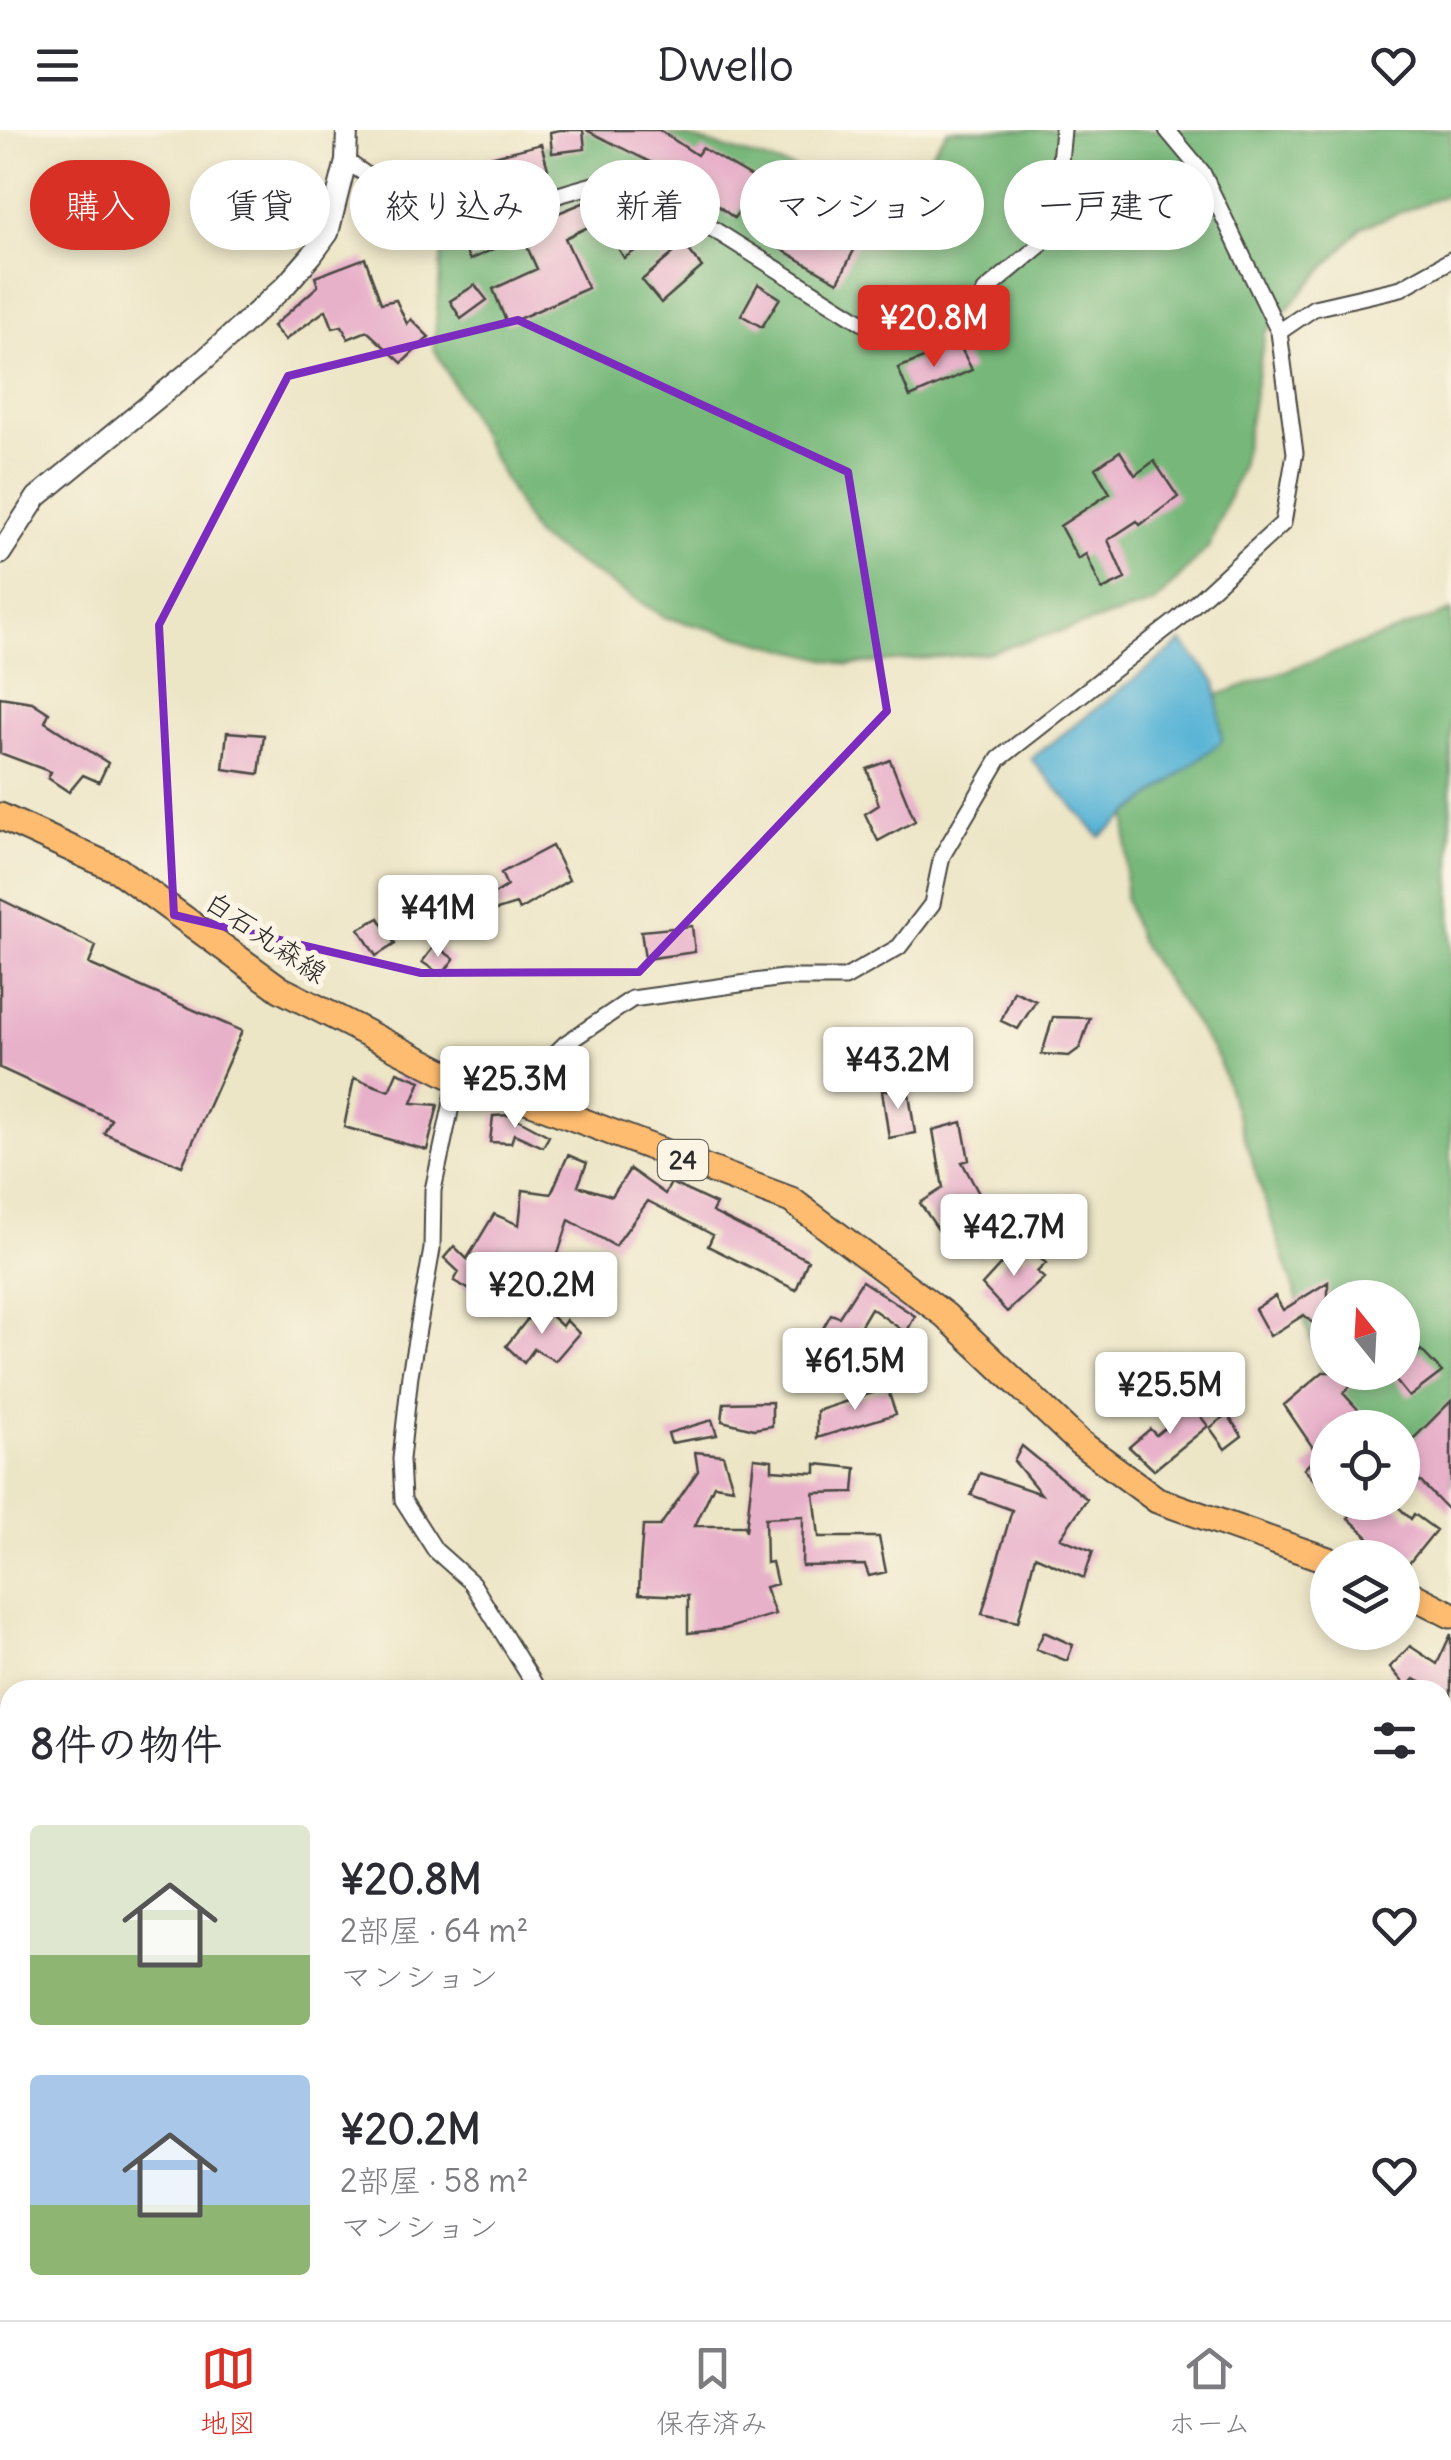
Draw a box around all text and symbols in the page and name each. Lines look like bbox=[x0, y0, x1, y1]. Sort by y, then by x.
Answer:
text: Dwello bbox=[657, 37, 794, 93]
icon: menu bbox=[30, 38, 85, 93]
icon: heart bbox=[1366, 38, 1421, 93]
chip: 購入 bbox=[30, 160, 170, 250]
chip: 賃貸 bbox=[190, 160, 330, 250]
chip: 絞り込み bbox=[350, 160, 560, 250]
chip: 新着 bbox=[580, 160, 720, 250]
chip: マンション bbox=[740, 160, 984, 250]
chip: 一戸建て bbox=[1004, 160, 1214, 250]
pin: ¥20.8M bbox=[853, 285, 1015, 370]
text: ¥20.8M bbox=[880, 297, 988, 338]
pin: ¥41M bbox=[379, 875, 497, 960]
street label: 白石丸森線 bbox=[198, 883, 334, 991]
text: ¥41M bbox=[400, 887, 476, 928]
pin: ¥43.2M bbox=[817, 1027, 979, 1112]
text: ¥43.2M bbox=[845, 1039, 951, 1080]
pin: ¥25.3M bbox=[434, 1046, 596, 1131]
text: ¥25.3M bbox=[462, 1058, 568, 1099]
road number: 24 bbox=[658, 1140, 708, 1180]
pin: ¥42.7M bbox=[933, 1194, 1095, 1279]
text: ¥42.7M bbox=[962, 1206, 1066, 1247]
pin: ¥20.2M bbox=[461, 1252, 623, 1337]
text: ¥20.2M bbox=[488, 1264, 596, 1305]
north arrow bbox=[1310, 1280, 1420, 1390]
map controls bbox=[1310, 1280, 1420, 1650]
pin: ¥61.5M bbox=[774, 1328, 936, 1413]
text: ¥61.5M bbox=[805, 1340, 905, 1381]
pin: ¥25.5M bbox=[1089, 1352, 1251, 1437]
text: ¥25.5M bbox=[1117, 1364, 1223, 1405]
button: locate bbox=[1310, 1410, 1420, 1520]
button: layers bbox=[1310, 1540, 1420, 1650]
icon: filters bbox=[1367, 1713, 1422, 1768]
text: 8件の物件 bbox=[30, 1718, 222, 1770]
text: ¥20.8M bbox=[340, 1853, 482, 1905]
icon: home bbox=[110, 1865, 230, 1985]
icon: heart bbox=[1367, 1898, 1422, 1953]
text: 2部屋 · 64 m² bbox=[340, 1910, 528, 1951]
text: マンション bbox=[340, 1956, 499, 1997]
text: ¥20.2M bbox=[340, 2103, 481, 2155]
icon: home bbox=[110, 2115, 230, 2235]
icon: heart bbox=[1367, 2148, 1422, 2203]
text: 2部屋 · 58 m² bbox=[340, 2160, 528, 2201]
text: マンション bbox=[340, 2206, 499, 2247]
tab: 地図 bbox=[200, 2341, 256, 2441]
tab: 保存済み bbox=[656, 2341, 768, 2441]
tab: ホーム bbox=[1168, 2341, 1251, 2441]

